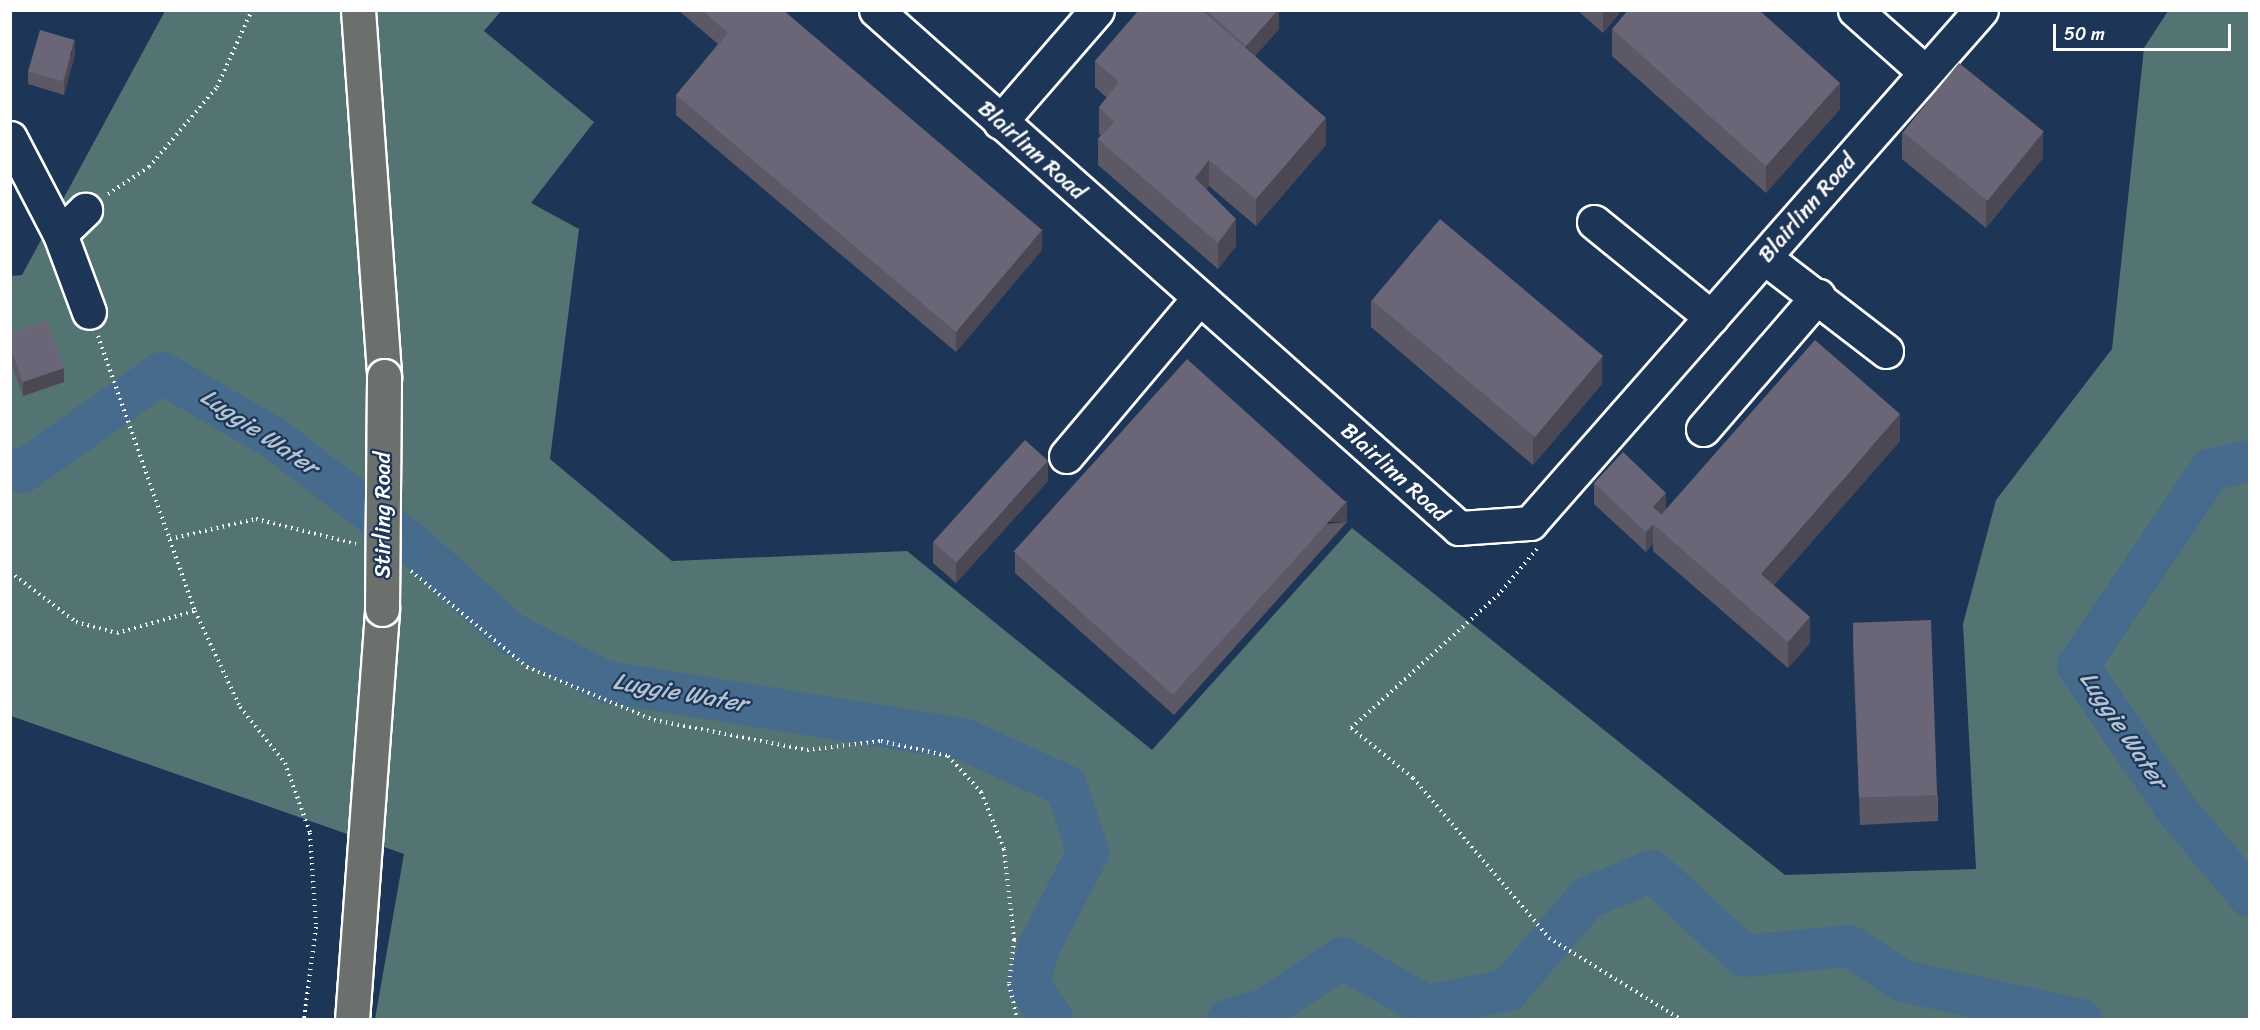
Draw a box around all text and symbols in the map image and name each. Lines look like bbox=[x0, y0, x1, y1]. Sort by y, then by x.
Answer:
scale bar bbox=[2056, 12, 2234, 50]
text: 50 m bbox=[2064, 18, 2105, 50]
street label: Blairlinn Road bbox=[973, 95, 1091, 205]
street label: Blairlinn Road bbox=[1753, 148, 1861, 268]
water label: Luggie Water bbox=[195, 382, 323, 482]
street label: Blairlinn Road bbox=[1336, 417, 1454, 527]
street label: Stirling Road bbox=[370, 452, 396, 578]
water label: Luggie Water bbox=[2073, 666, 2173, 794]
water label: Luggie Water bbox=[611, 667, 749, 719]

